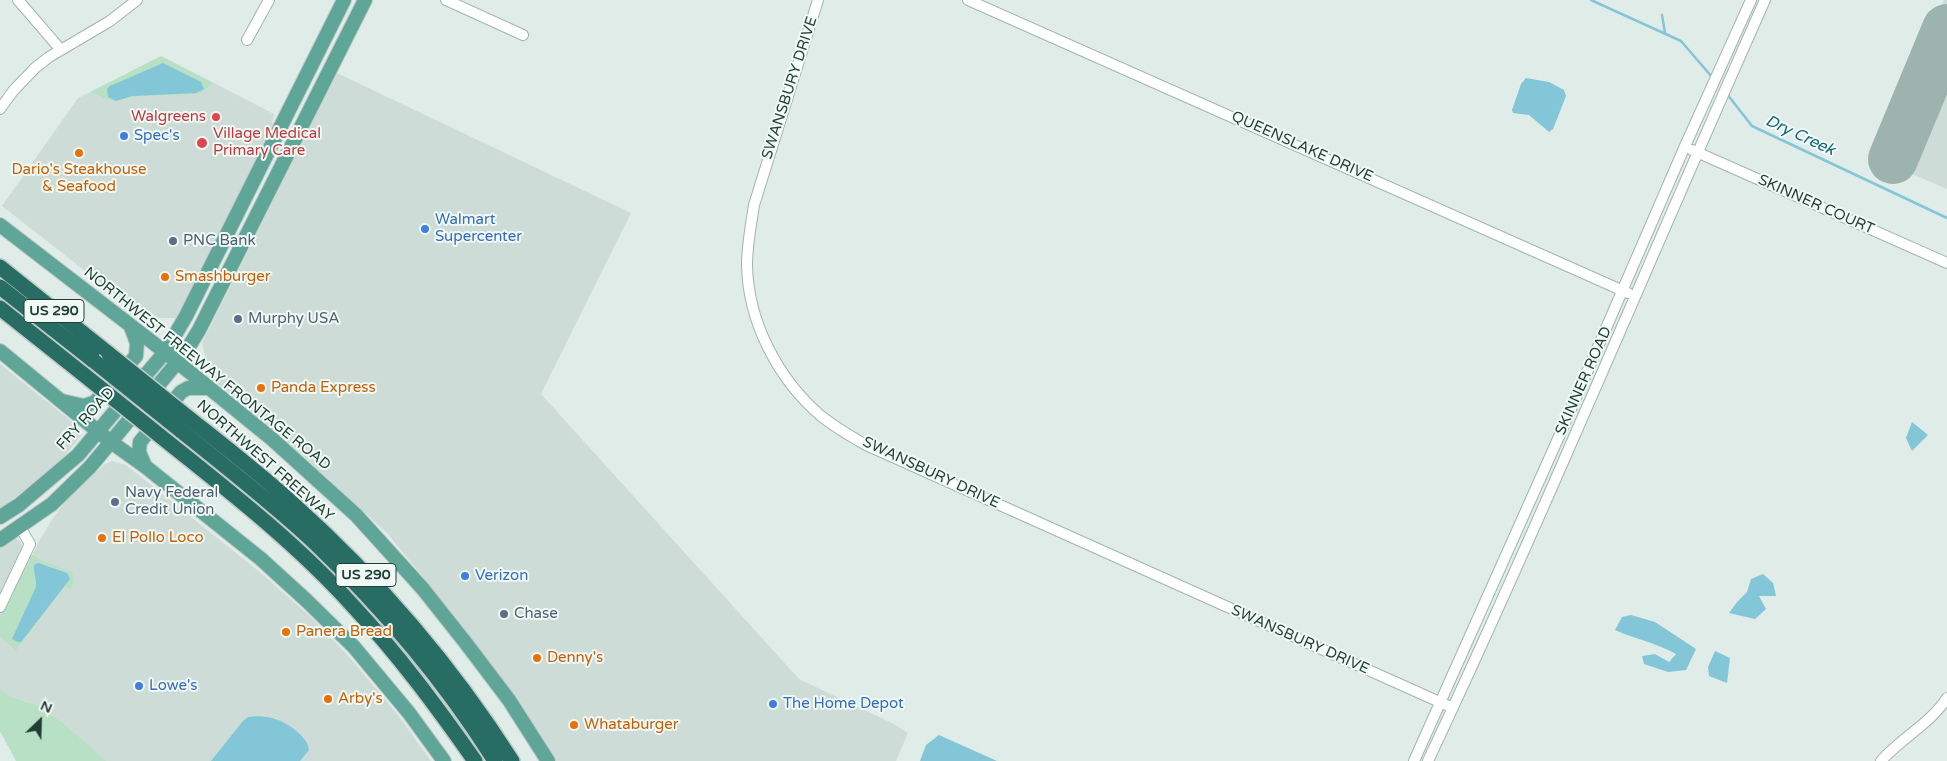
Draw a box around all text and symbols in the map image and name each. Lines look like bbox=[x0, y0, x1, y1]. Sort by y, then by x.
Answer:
street label: SWANSBURY DRIVE bbox=[758, 14, 822, 162]
place label: Walgreens bbox=[131, 108, 206, 126]
street label: QUEENSLAKE DRIVE bbox=[1228, 108, 1376, 186]
marker: Walgreens bbox=[210, 111, 222, 123]
water label: Dry Creek bbox=[1762, 112, 1838, 160]
place label: Village Medical Primary Care bbox=[213, 125, 321, 160]
place label: Spec's bbox=[134, 127, 180, 145]
marker: Spec's bbox=[118, 130, 130, 142]
marker: Village Medical Primary Care bbox=[195, 136, 209, 150]
marker: Dario's Steakhouse & Seafood bbox=[73, 147, 85, 159]
place label: Dario's Steakhouse & Seafood bbox=[11, 161, 147, 196]
street label: SKINNER COURT bbox=[1755, 171, 1877, 239]
place label: Walmart Supercenter bbox=[435, 211, 522, 246]
marker: Walmart Supercenter bbox=[419, 223, 431, 235]
place label: PNC Bank bbox=[183, 232, 256, 250]
marker: PNC Bank bbox=[167, 235, 179, 247]
street label: NORTHWEST FREEWAY FRONTAGE ROAD bbox=[80, 264, 334, 474]
place label: Smashburger bbox=[175, 268, 270, 286]
marker: Smashburger bbox=[159, 271, 171, 283]
road number: US 290 bbox=[24, 300, 84, 322]
place label: Murphy USA bbox=[248, 310, 339, 328]
marker: Murphy USA bbox=[232, 313, 244, 325]
street label: SKINNER ROAD bbox=[1552, 324, 1616, 438]
place label: Panda Express bbox=[271, 379, 376, 397]
marker: Panda Express bbox=[255, 382, 267, 394]
street label: FRY ROAD bbox=[53, 384, 119, 454]
street label: NORTHWEST FREEWAY bbox=[193, 397, 337, 525]
street label: SWANSBURY DRIVE bbox=[860, 433, 1002, 513]
place label: Navy Federal Credit Union bbox=[125, 484, 218, 519]
marker: Navy Federal Credit Union bbox=[109, 496, 121, 508]
place label: El Pollo Loco bbox=[112, 529, 203, 547]
marker: El Pollo Loco bbox=[96, 532, 108, 544]
road number: US 290 bbox=[336, 564, 396, 586]
place label: Verizon bbox=[475, 567, 528, 585]
marker: Verizon bbox=[459, 570, 471, 582]
street label: SWANSBURY DRIVE bbox=[1228, 601, 1372, 679]
place label: Chase bbox=[514, 605, 558, 623]
marker: Chase bbox=[498, 608, 510, 620]
place label: Panera Bread bbox=[296, 623, 392, 641]
marker: Panera Bread bbox=[280, 626, 292, 638]
place label: Denny's bbox=[547, 649, 603, 667]
marker: Denny's bbox=[531, 652, 543, 664]
place label: Lowe's bbox=[149, 677, 197, 695]
marker: Lowe's bbox=[133, 680, 145, 692]
place label: Arby's bbox=[338, 690, 383, 708]
marker: Arby's bbox=[322, 693, 334, 705]
place label: The Home Depot bbox=[783, 695, 904, 713]
north arrow bbox=[15, 696, 65, 746]
text: N bbox=[38, 697, 55, 717]
marker: The Home Depot bbox=[767, 698, 779, 710]
place label: Whataburger bbox=[584, 716, 679, 734]
marker: Whataburger bbox=[568, 719, 580, 731]

